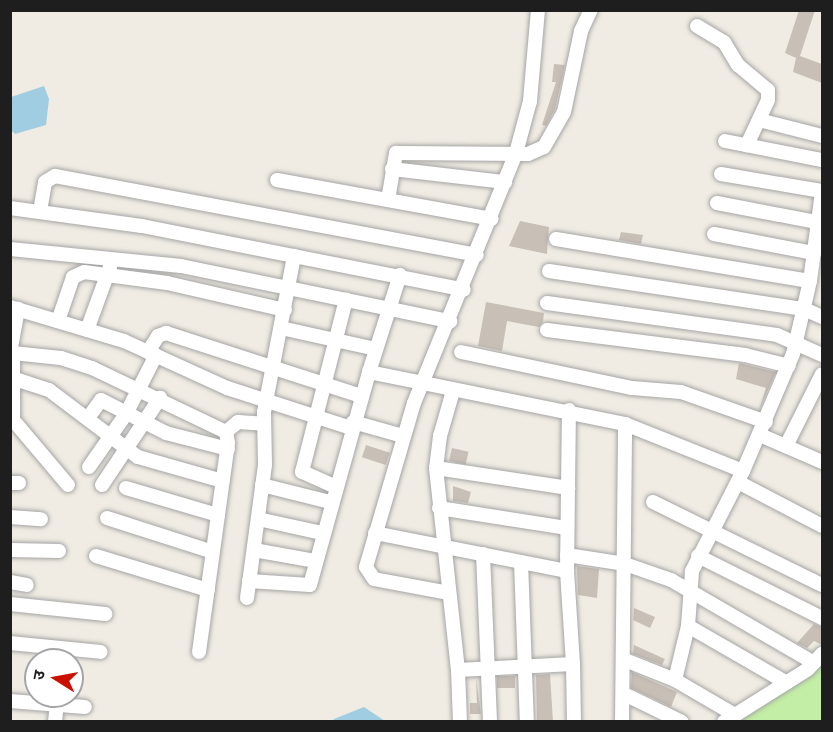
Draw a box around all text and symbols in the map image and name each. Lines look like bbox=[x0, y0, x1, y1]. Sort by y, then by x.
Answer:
north arrow bbox=[24, 648, 84, 708]
text: उ bbox=[28, 668, 48, 681]

